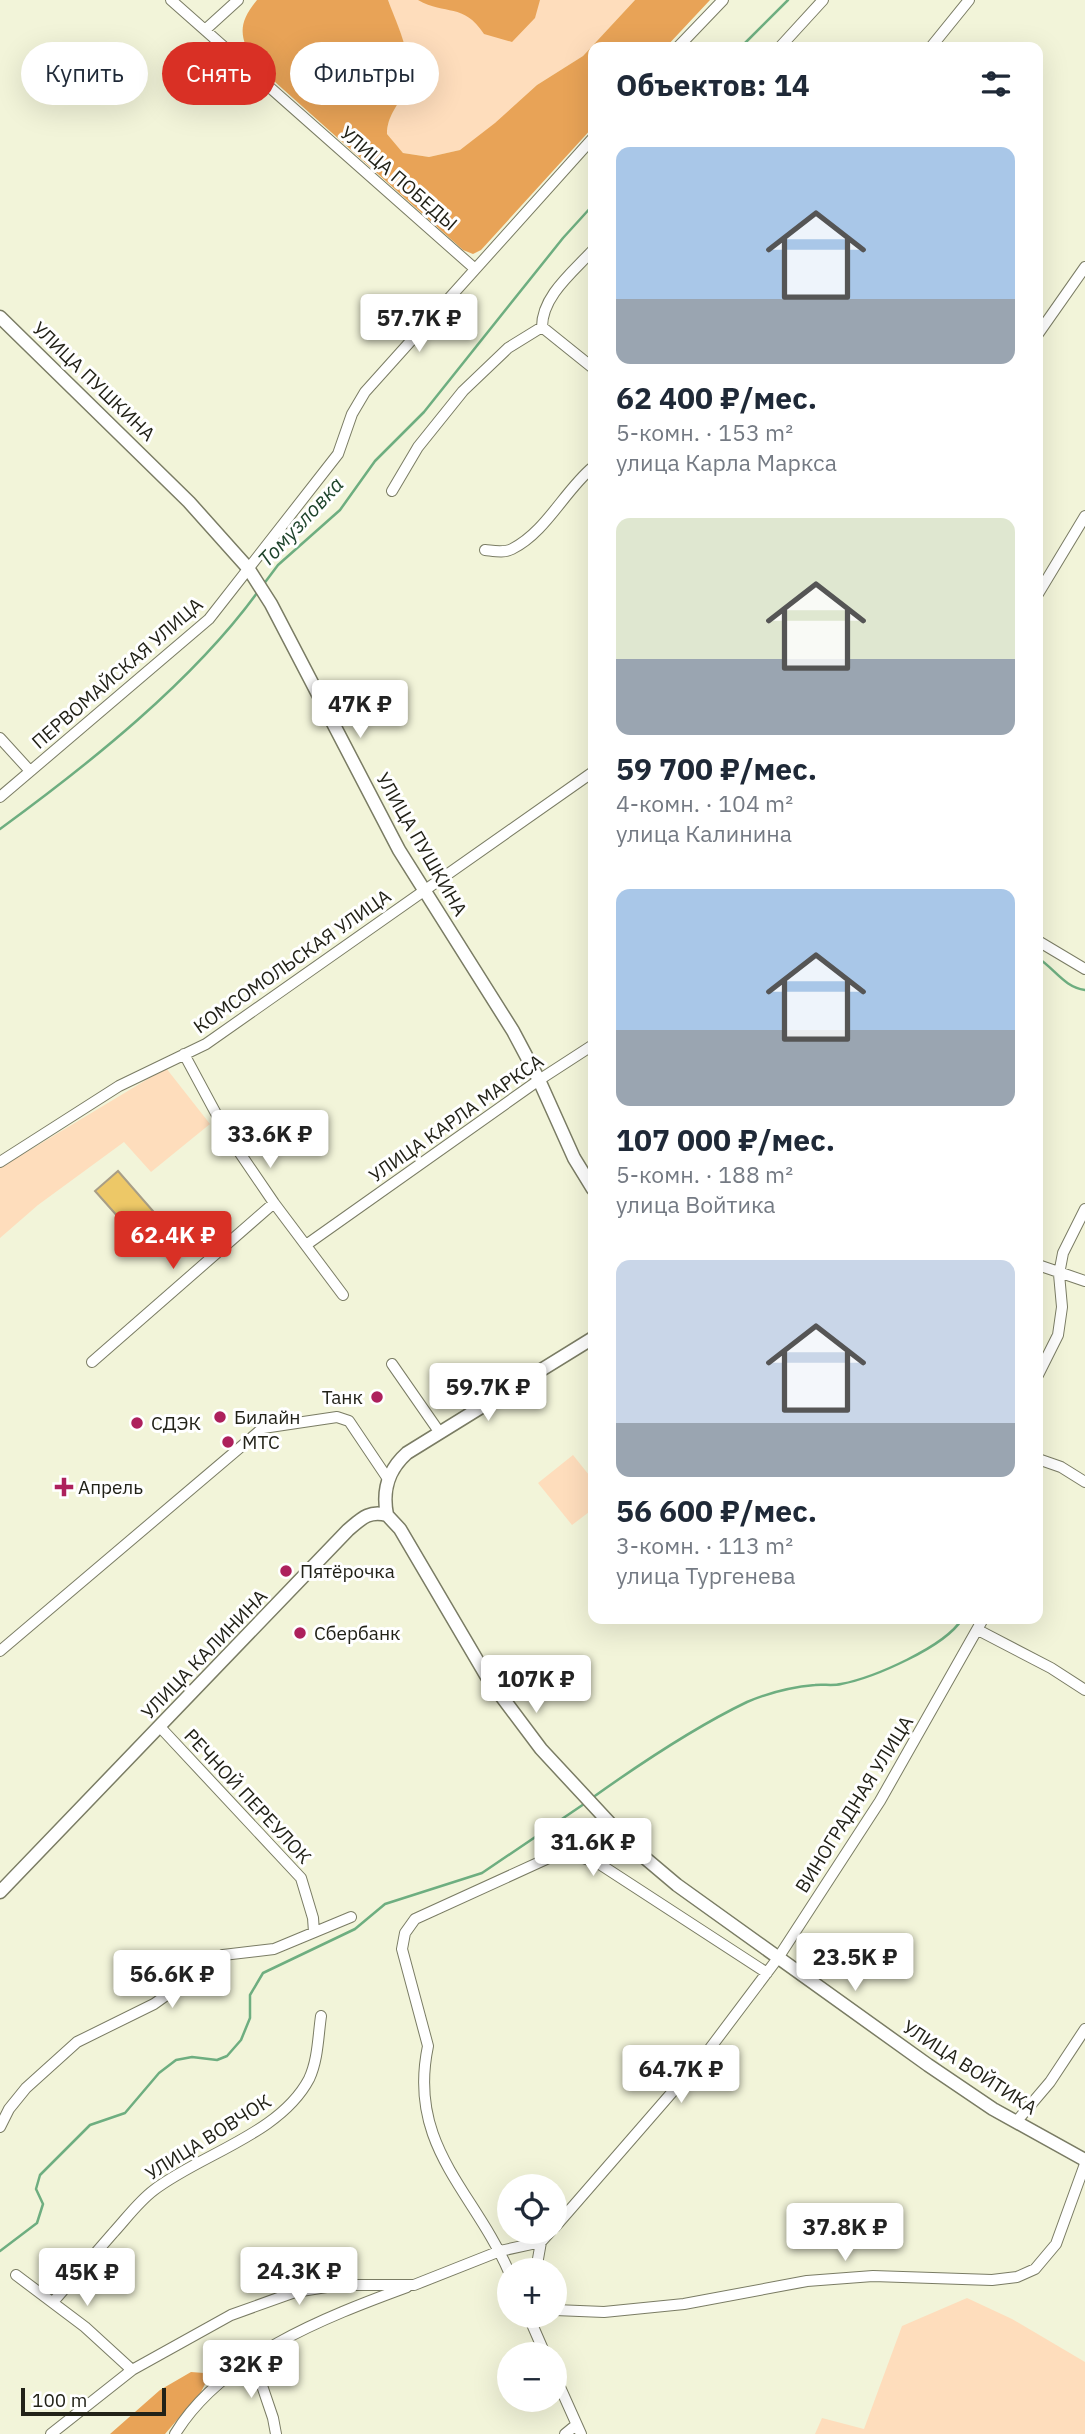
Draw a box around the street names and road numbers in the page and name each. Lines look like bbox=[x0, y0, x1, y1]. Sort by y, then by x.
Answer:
street label: УЛИЦА ПОБЕДЫ bbox=[335, 121, 463, 235]
street label: УЛИЦА ПУШКИНА bbox=[28, 316, 160, 446]
street label: ПЕРВОМАЙСКАЯ УЛИЦА bbox=[27, 592, 207, 754]
street label: УЛИЦА ПУШКИНА bbox=[371, 768, 473, 920]
street label: КОМСОМОЛЬСКАЯ УЛИЦА bbox=[189, 884, 395, 1038]
street label: УЛИЦА КАРЛА МАРКСА bbox=[364, 1049, 548, 1187]
street label: УЛИЦА КАЛИНИНА bbox=[136, 1584, 272, 1724]
street label: ВИНОГРАДНАЯ УЛИЦА bbox=[790, 1711, 918, 1897]
street label: РЕЧНОЙ ПЕРЕУЛОК bbox=[179, 1724, 317, 1868]
street label: УЛИЦА ВОЙТИКА bbox=[898, 2015, 1042, 2119]
street label: УЛИЦА ВОВЧОК bbox=[141, 2089, 275, 2185]

